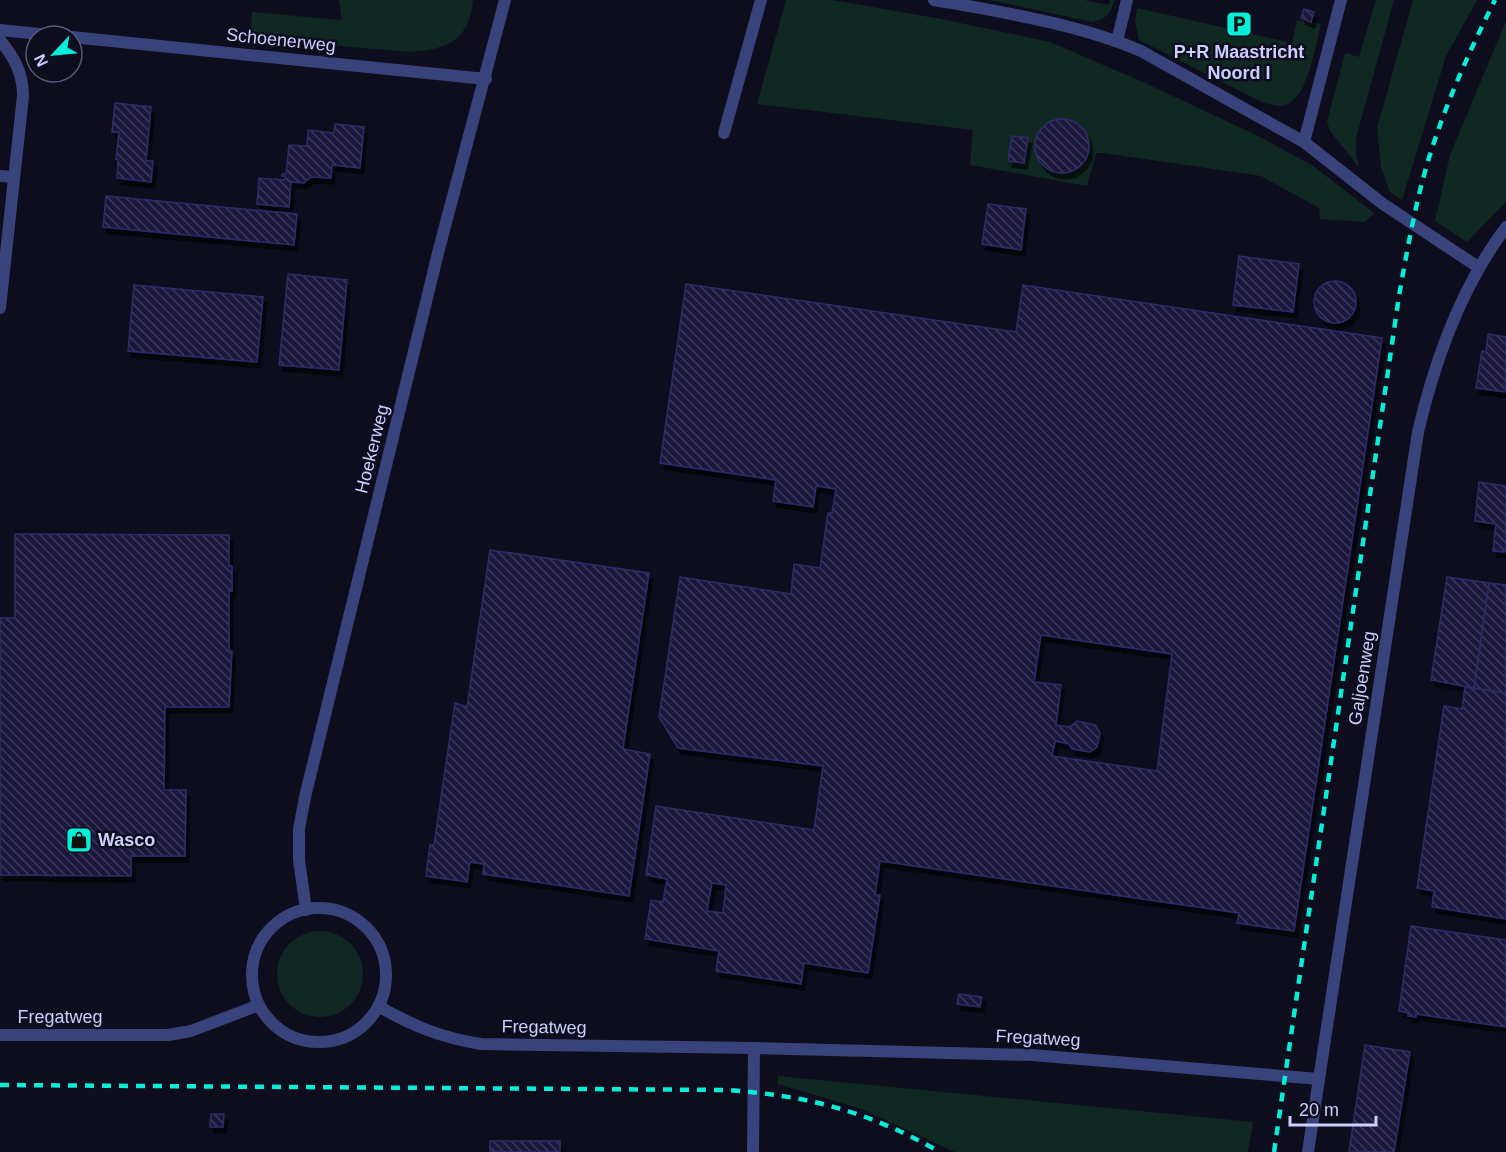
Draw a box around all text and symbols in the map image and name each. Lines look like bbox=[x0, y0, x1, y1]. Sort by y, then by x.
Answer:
parking icon: P+R Maastricht Noord I bbox=[1224, 9, 1254, 39]
north arrow bbox=[24, 24, 84, 84]
street label: Schoenerweg bbox=[225, 24, 337, 56]
place label: P+R Maastricht Noord I bbox=[1174, 42, 1304, 83]
text: N bbox=[31, 51, 51, 69]
street label: Hoekerweg bbox=[351, 402, 393, 496]
street label: Galjoenweg bbox=[1345, 629, 1379, 727]
shop icon: Wasco bbox=[64, 825, 94, 855]
place label: Wasco bbox=[98, 830, 155, 850]
street label: Fregatweg bbox=[17, 1007, 103, 1027]
street label: Fregatweg bbox=[501, 1016, 587, 1038]
street label: Fregatweg bbox=[995, 1026, 1081, 1050]
scale bar bbox=[1290, 1089, 1376, 1127]
text: 20 m bbox=[1299, 1100, 1339, 1120]

